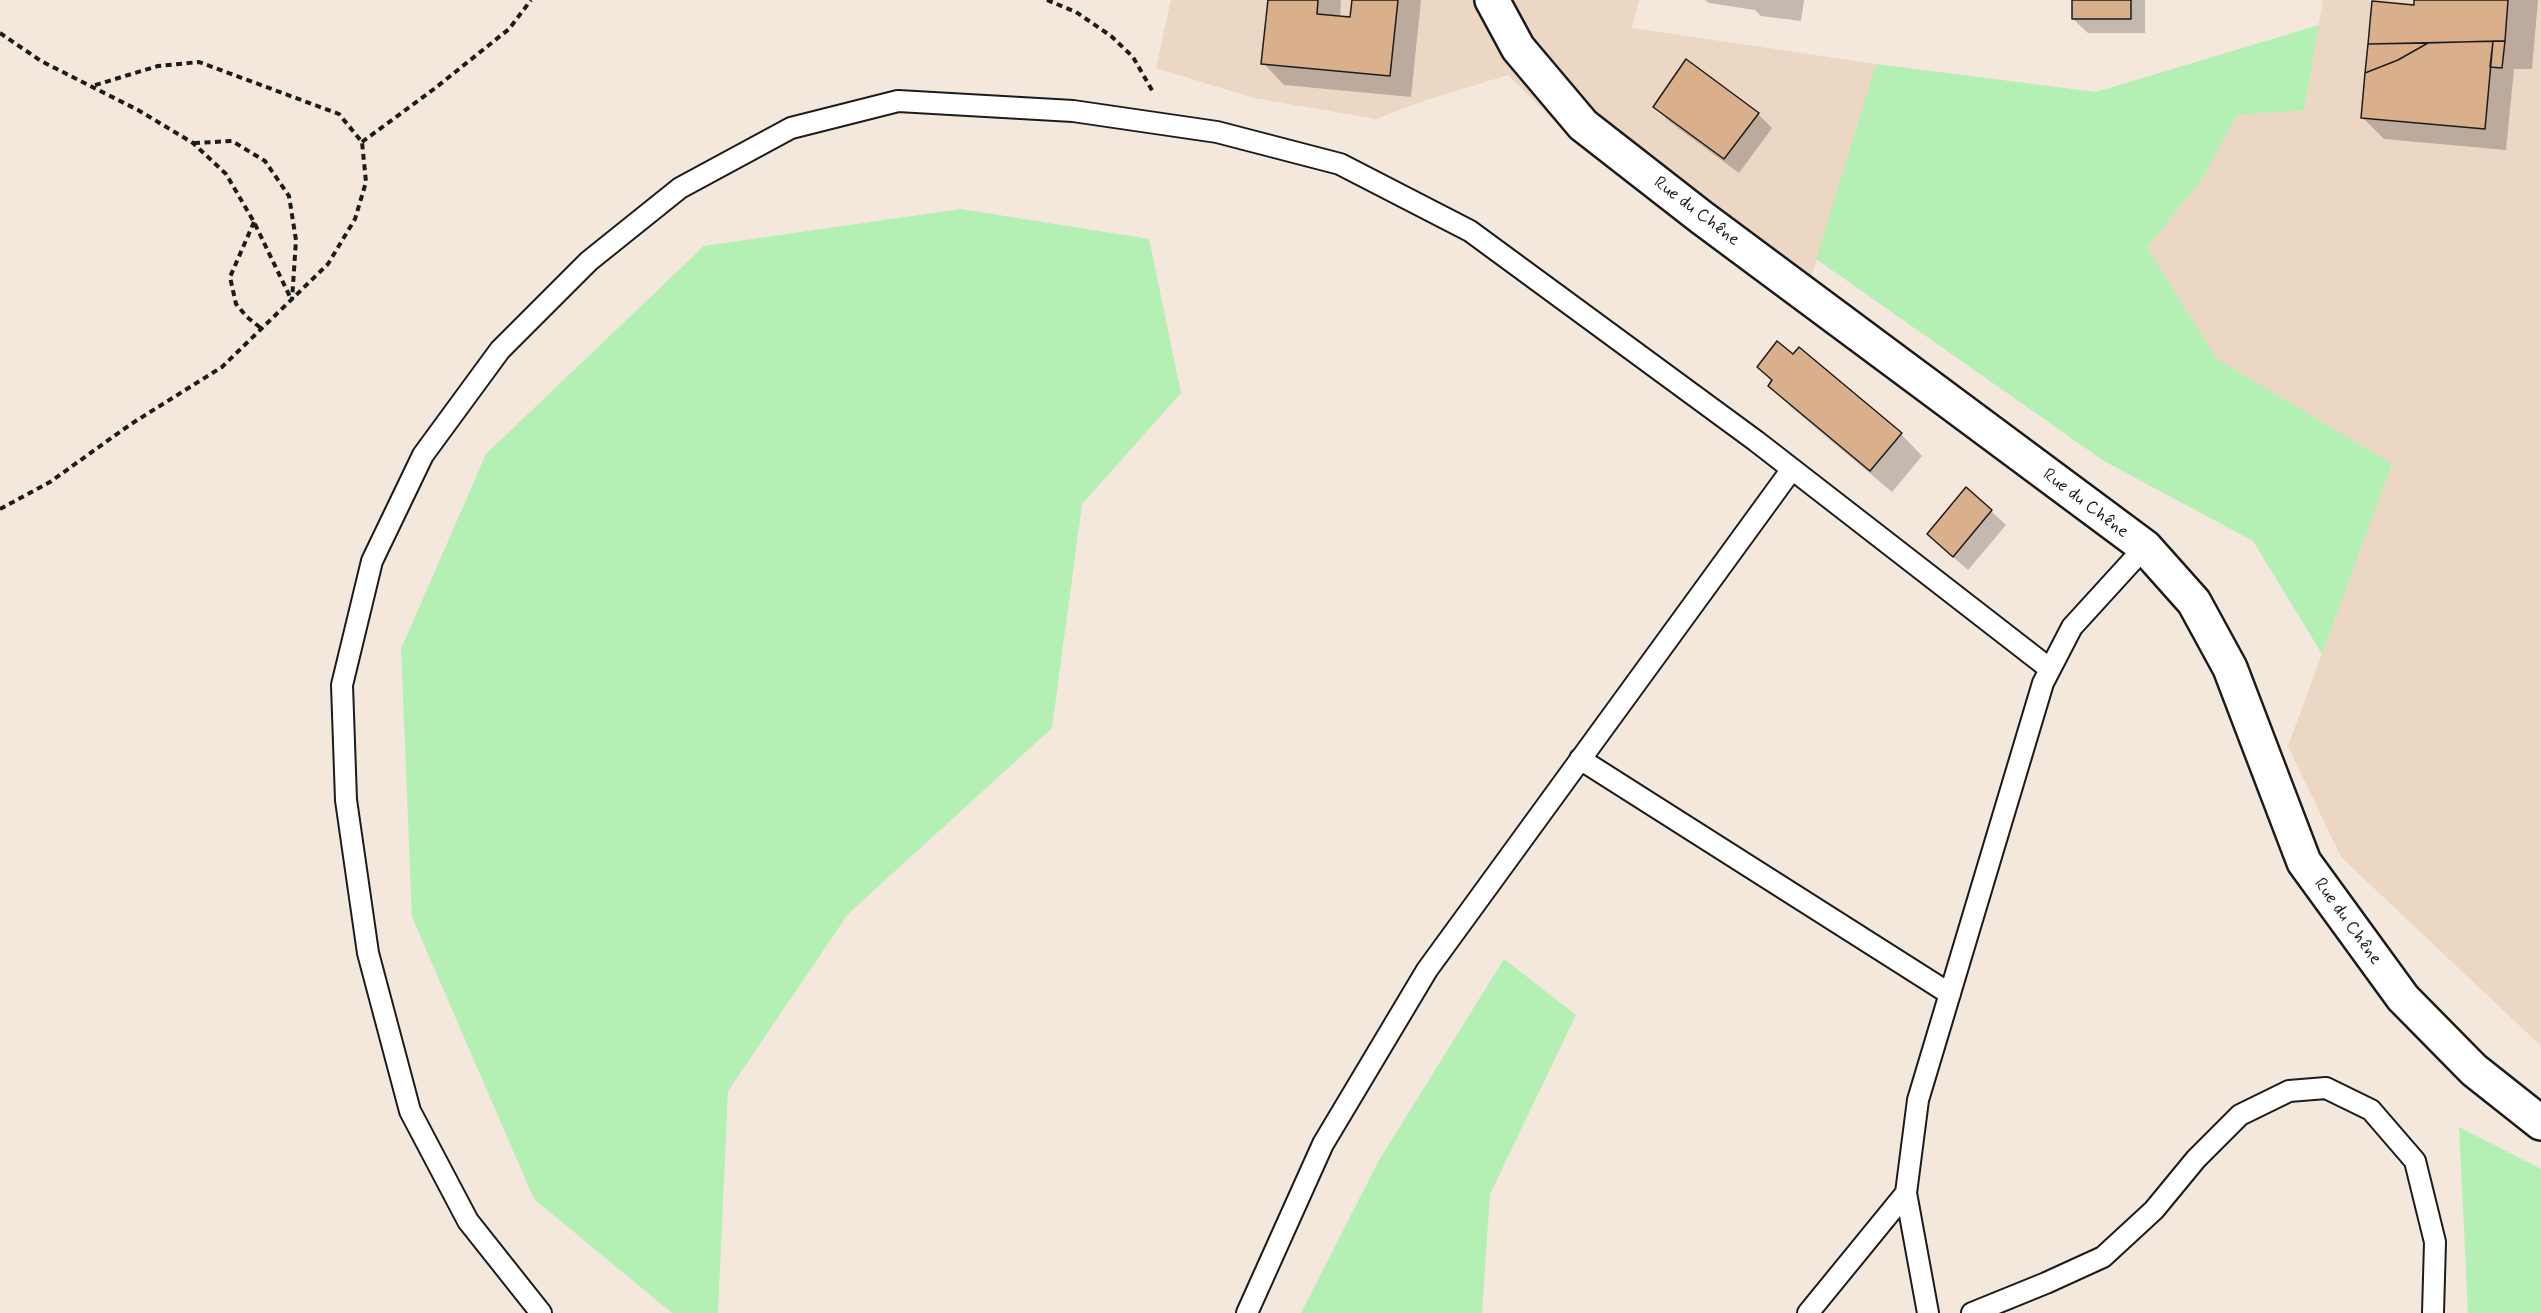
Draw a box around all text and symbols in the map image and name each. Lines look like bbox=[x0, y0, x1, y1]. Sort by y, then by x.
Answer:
street label: Rue du Chêne bbox=[1649, 173, 1743, 251]
street label: Rue du Chêne bbox=[2038, 465, 2132, 543]
street label: Rue du Chêne bbox=[2308, 874, 2386, 970]

